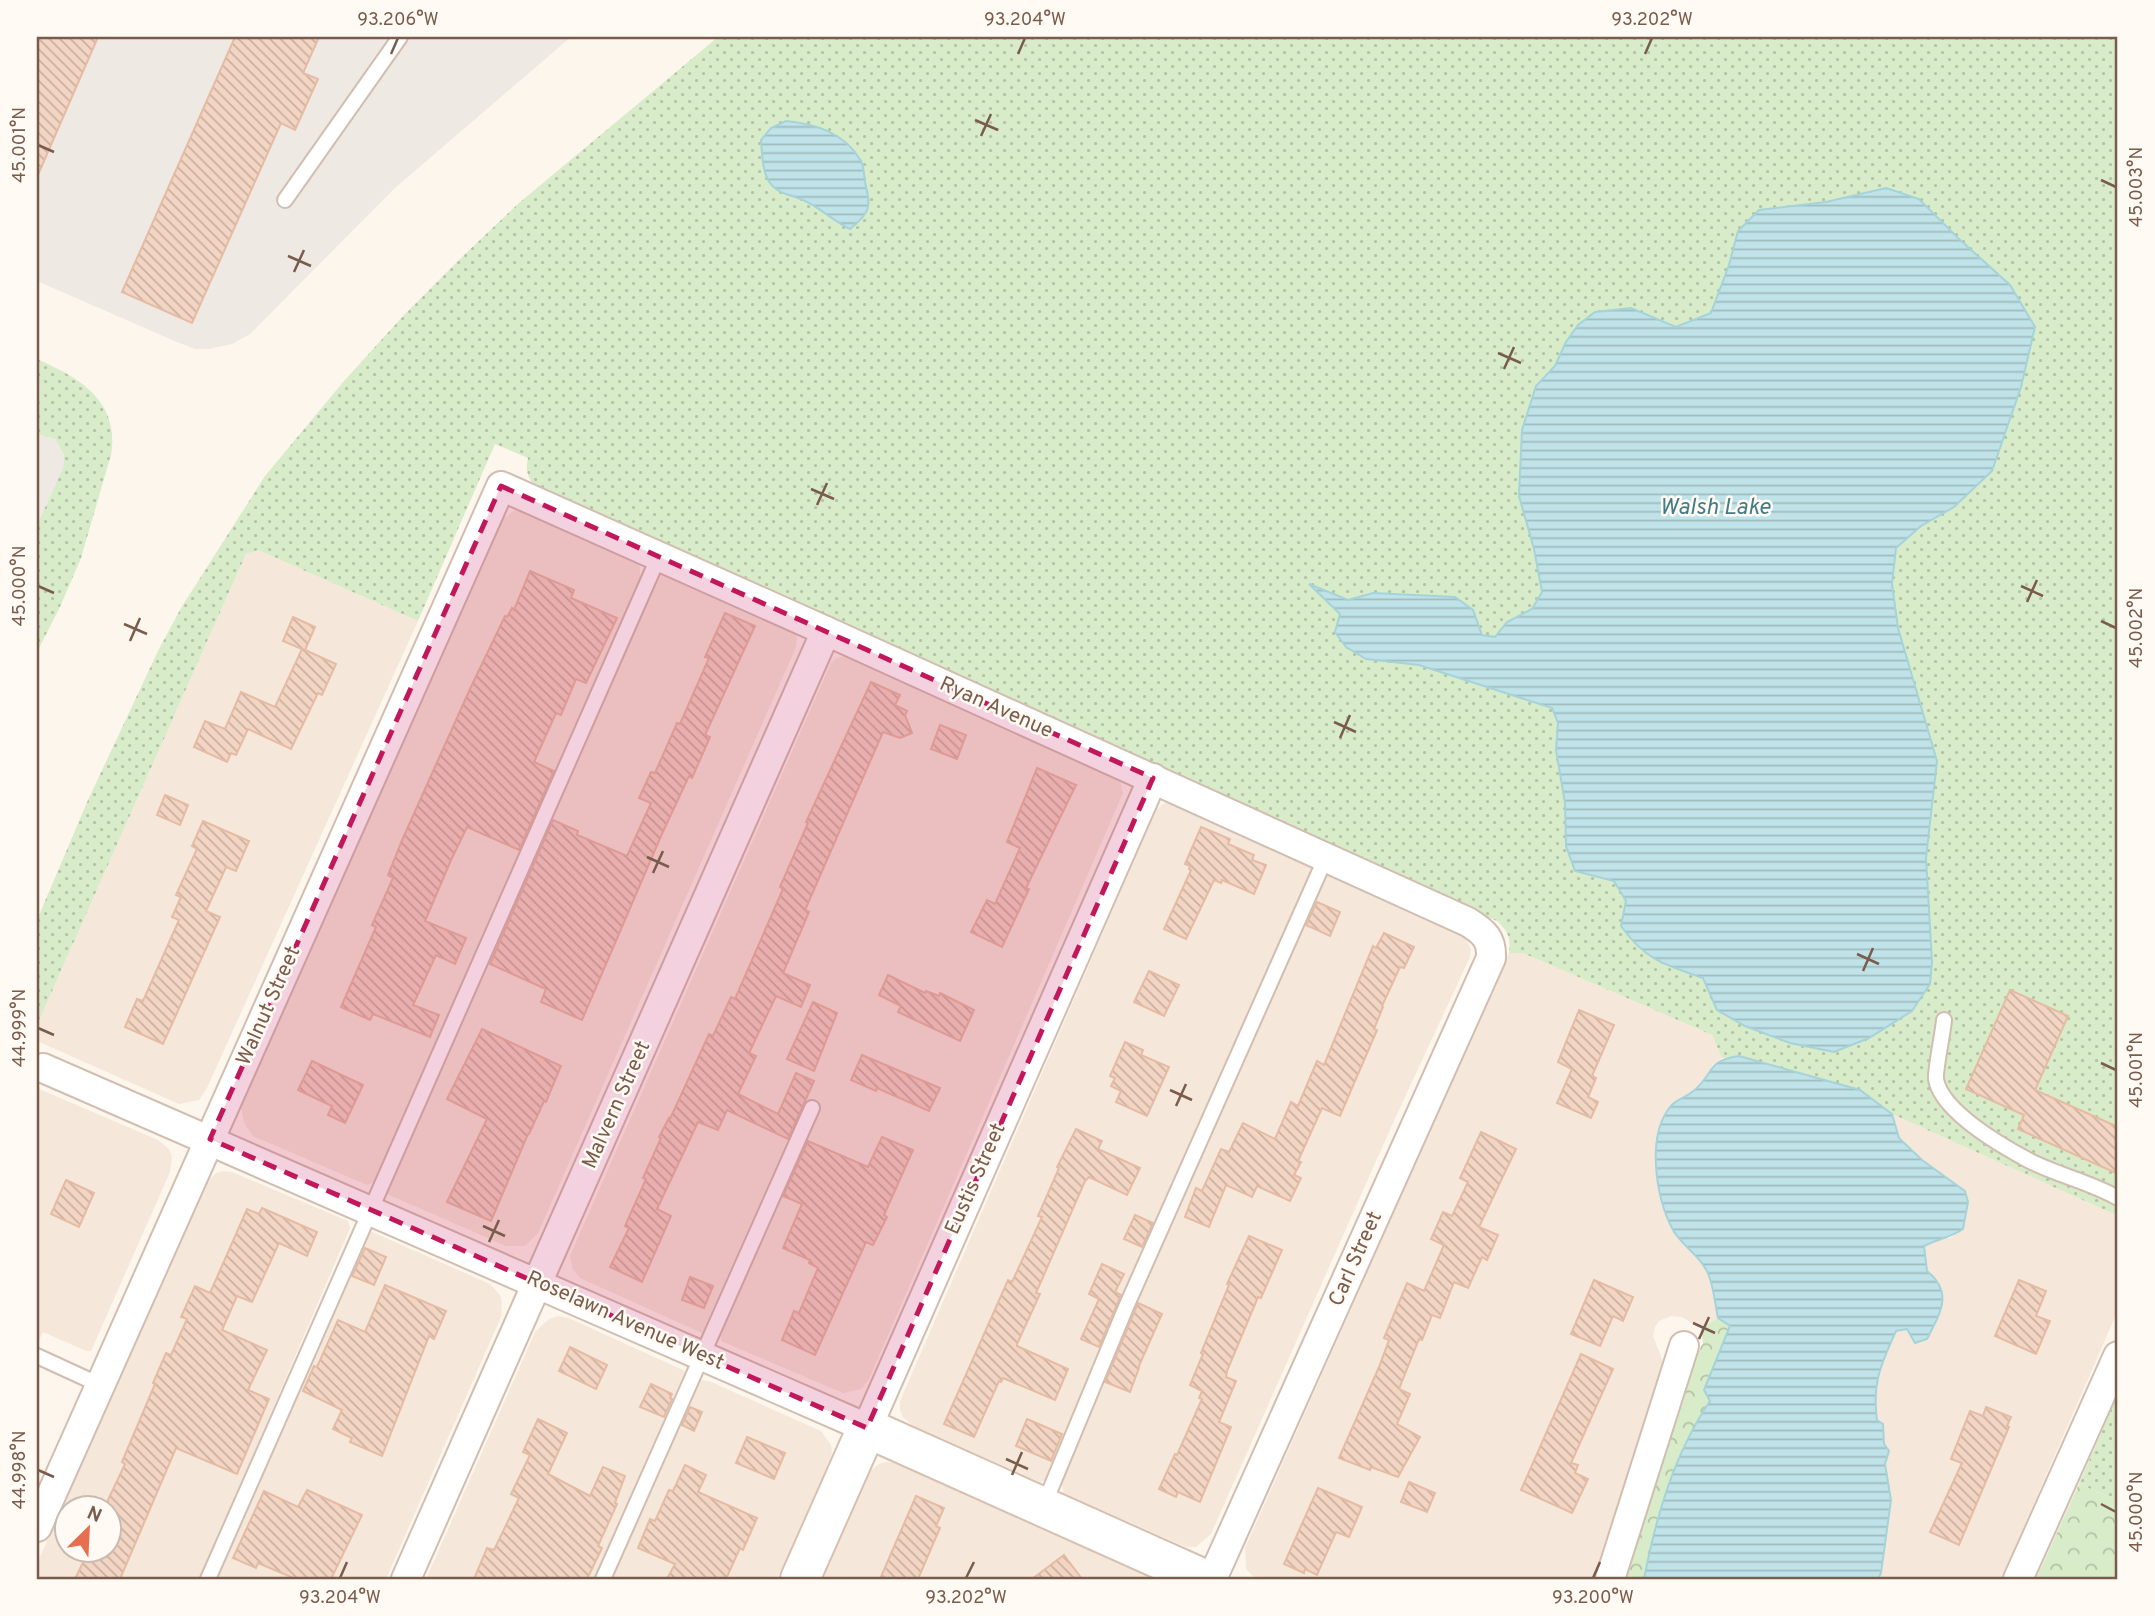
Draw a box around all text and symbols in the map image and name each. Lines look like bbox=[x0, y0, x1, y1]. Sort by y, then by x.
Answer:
text: 93.206°W bbox=[357, 9, 439, 32]
text: 93.204°W bbox=[984, 9, 1066, 32]
text: 93.202°W bbox=[1611, 9, 1693, 32]
text: 45.001°N bbox=[9, 107, 32, 183]
text: 45.003°N bbox=[2126, 147, 2149, 227]
water label: Walsh Lake bbox=[1660, 494, 1772, 523]
text: 45.000°N bbox=[9, 546, 32, 626]
text: 45.002°N bbox=[2126, 588, 2149, 668]
street label: Ryan Avenue bbox=[935, 671, 1057, 745]
street label: Walnut Street bbox=[231, 942, 307, 1070]
text: 44.999°N bbox=[9, 989, 32, 1067]
text: 45.001°N bbox=[2126, 1032, 2149, 1108]
street label: Malvern Street bbox=[577, 1037, 657, 1173]
street label: Eustis Street bbox=[939, 1119, 1013, 1239]
street label: Carl Street bbox=[1323, 1207, 1389, 1311]
street label: Roselawn Avenue West bbox=[522, 1265, 728, 1377]
text: 44.998°N bbox=[9, 1431, 32, 1509]
text: 45.000°N bbox=[2126, 1472, 2149, 1552]
north arrow bbox=[52, 1494, 122, 1564]
text: N bbox=[83, 1502, 105, 1529]
text: 93.204°W bbox=[299, 1587, 381, 1610]
text: 93.202°W bbox=[925, 1587, 1007, 1610]
text: 93.200°W bbox=[1552, 1587, 1634, 1610]

